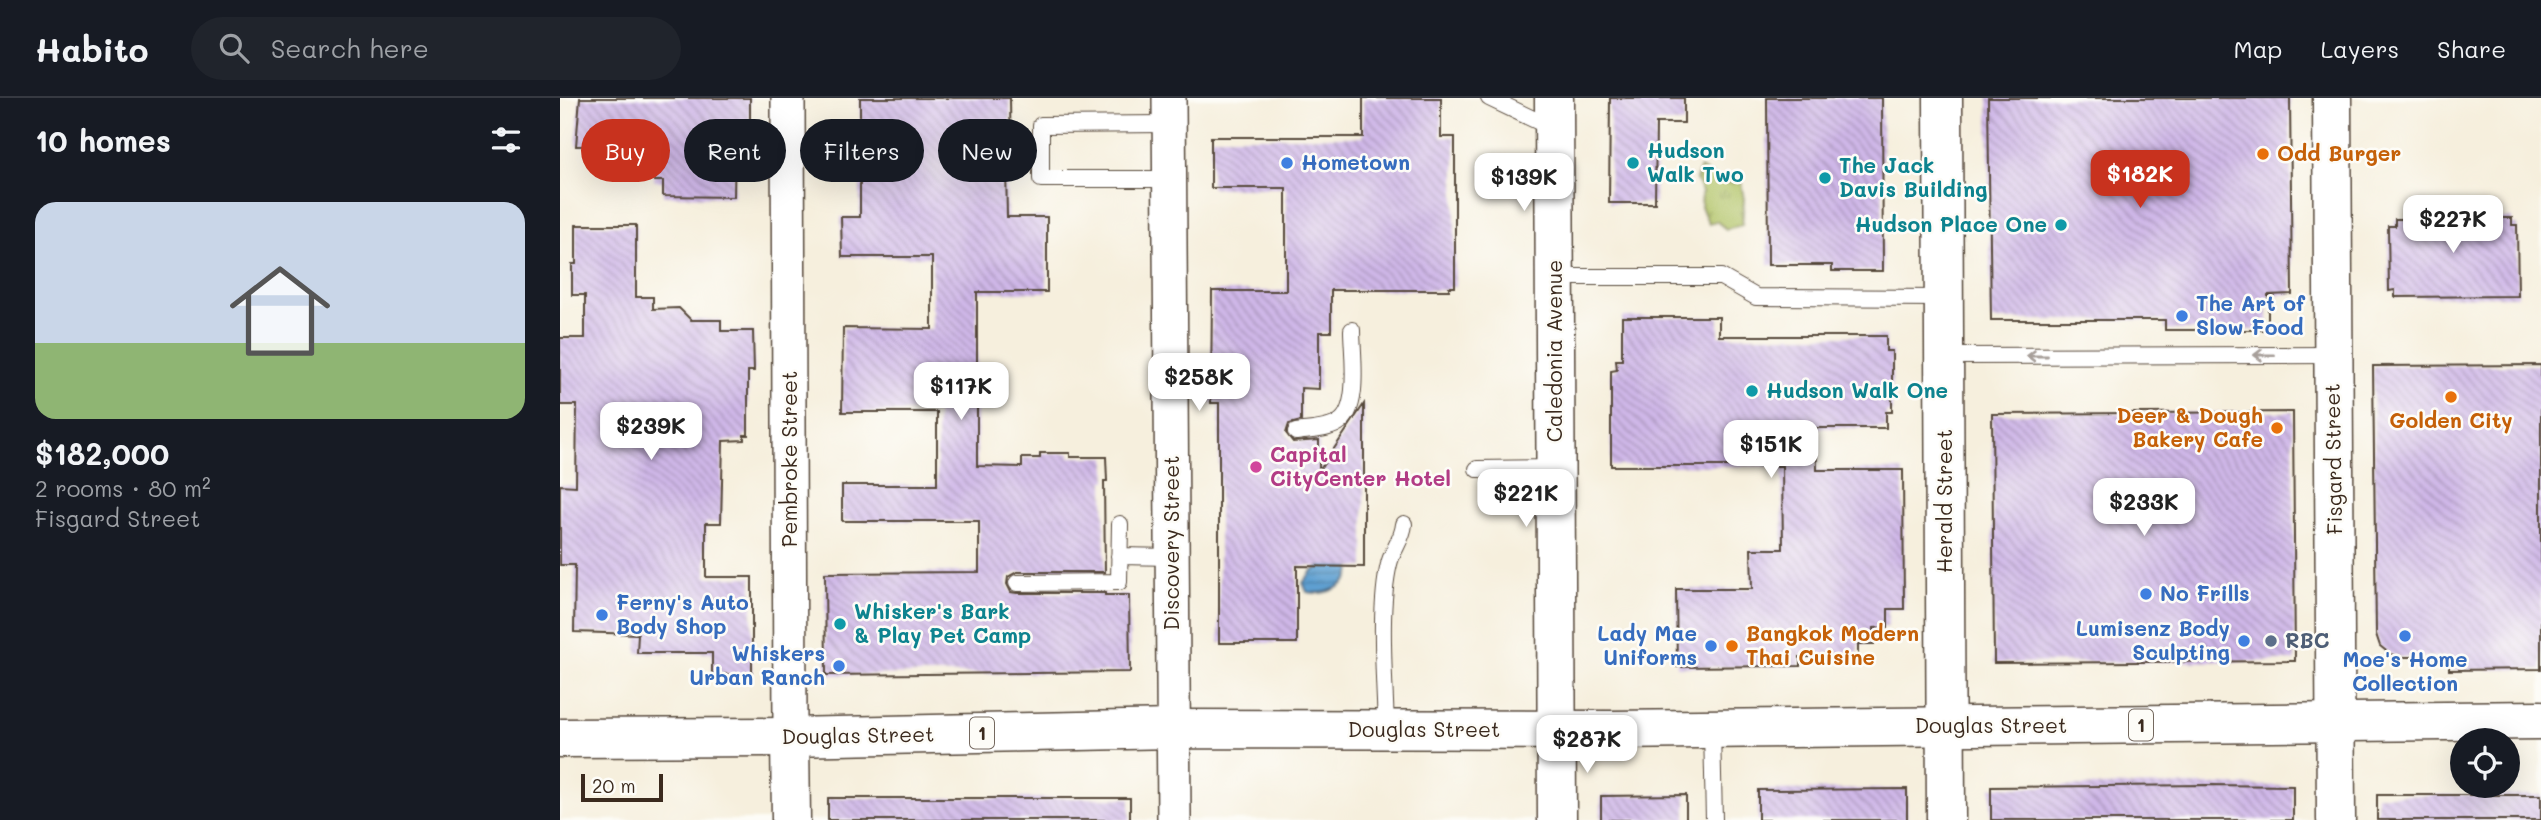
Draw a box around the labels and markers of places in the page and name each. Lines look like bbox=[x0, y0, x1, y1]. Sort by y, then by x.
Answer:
place label: Hudson Walk Two bbox=[1647, 136, 1744, 187]
place label: Odd Burger bbox=[2277, 139, 2401, 166]
marker: Odd Burger bbox=[2255, 146, 2271, 162]
place label: Hometown bbox=[1301, 148, 1410, 175]
pin: $182K bbox=[2091, 150, 2189, 210]
place label: The Jack Davis Building bbox=[1839, 151, 1988, 202]
pin: $139K bbox=[1475, 153, 1573, 213]
marker: Hometown bbox=[1279, 155, 1295, 171]
marker: Hudson Walk Two bbox=[1625, 155, 1641, 171]
marker: The Jack Davis Building bbox=[1817, 170, 1833, 186]
pin: $227K bbox=[2404, 195, 2502, 255]
place label: Hudson Place One bbox=[1855, 210, 2047, 237]
marker: Hudson Place One bbox=[2053, 217, 2069, 233]
place label: The Art of Slow Food bbox=[2196, 289, 2306, 340]
marker: The Art of Slow Food bbox=[2174, 308, 2190, 324]
pin: $258K bbox=[1150, 354, 1248, 413]
pin: $117K bbox=[912, 362, 1010, 422]
place label: Hudson Walk One bbox=[1766, 376, 1948, 403]
marker: Hudson Walk One bbox=[1744, 383, 1760, 399]
marker: Golden City bbox=[2443, 389, 2459, 405]
place label: Deer & Dough Bakery Cafe bbox=[2117, 401, 2263, 453]
pin: $239K bbox=[602, 402, 700, 462]
place label: Golden City bbox=[2389, 406, 2513, 434]
pin: $151K bbox=[1722, 420, 1820, 480]
marker: Deer & Dough Bakery Cafe bbox=[2269, 420, 2285, 436]
place label: Capital CityCenter Hotel bbox=[1270, 440, 1451, 492]
marker: Capital CityCenter Hotel bbox=[1248, 459, 1264, 475]
pin: $221K bbox=[1477, 470, 1575, 529]
pin: $233K bbox=[2095, 478, 2193, 538]
place label: No Frills bbox=[2160, 579, 2250, 606]
marker: No Frills bbox=[2138, 586, 2154, 602]
place label: Ferny's Auto Body Shop bbox=[616, 588, 749, 640]
place label: Whisker's Bark & Play Pet Camp bbox=[854, 597, 1031, 649]
marker: Ferny's Auto Body Shop bbox=[594, 607, 610, 623]
place label: Lumisenz Body Sculpting bbox=[2076, 614, 2230, 665]
marker: Whisker's Bark & Play Pet Camp bbox=[832, 616, 848, 632]
place label: Lady Mae Uniforms bbox=[1597, 619, 1697, 670]
place label: Bangkok Modern Thai Cuisine bbox=[1746, 619, 1919, 670]
place label: RBC bbox=[2285, 626, 2329, 653]
marker: Moe's Home Collection bbox=[2397, 628, 2413, 644]
marker: Lumisenz Body Sculpting bbox=[2236, 633, 2252, 649]
marker: RBC bbox=[2263, 633, 2279, 649]
marker: Lady Mae Uniforms bbox=[1703, 638, 1719, 654]
marker: Bangkok Modern Thai Cuisine bbox=[1724, 638, 1740, 654]
place label: Whiskers Urban Ranch bbox=[689, 639, 825, 690]
place label: Moe's Home Collection bbox=[2343, 645, 2467, 696]
marker: Whiskers Urban Ranch bbox=[831, 658, 847, 674]
pin: $287K bbox=[1538, 716, 1636, 775]

